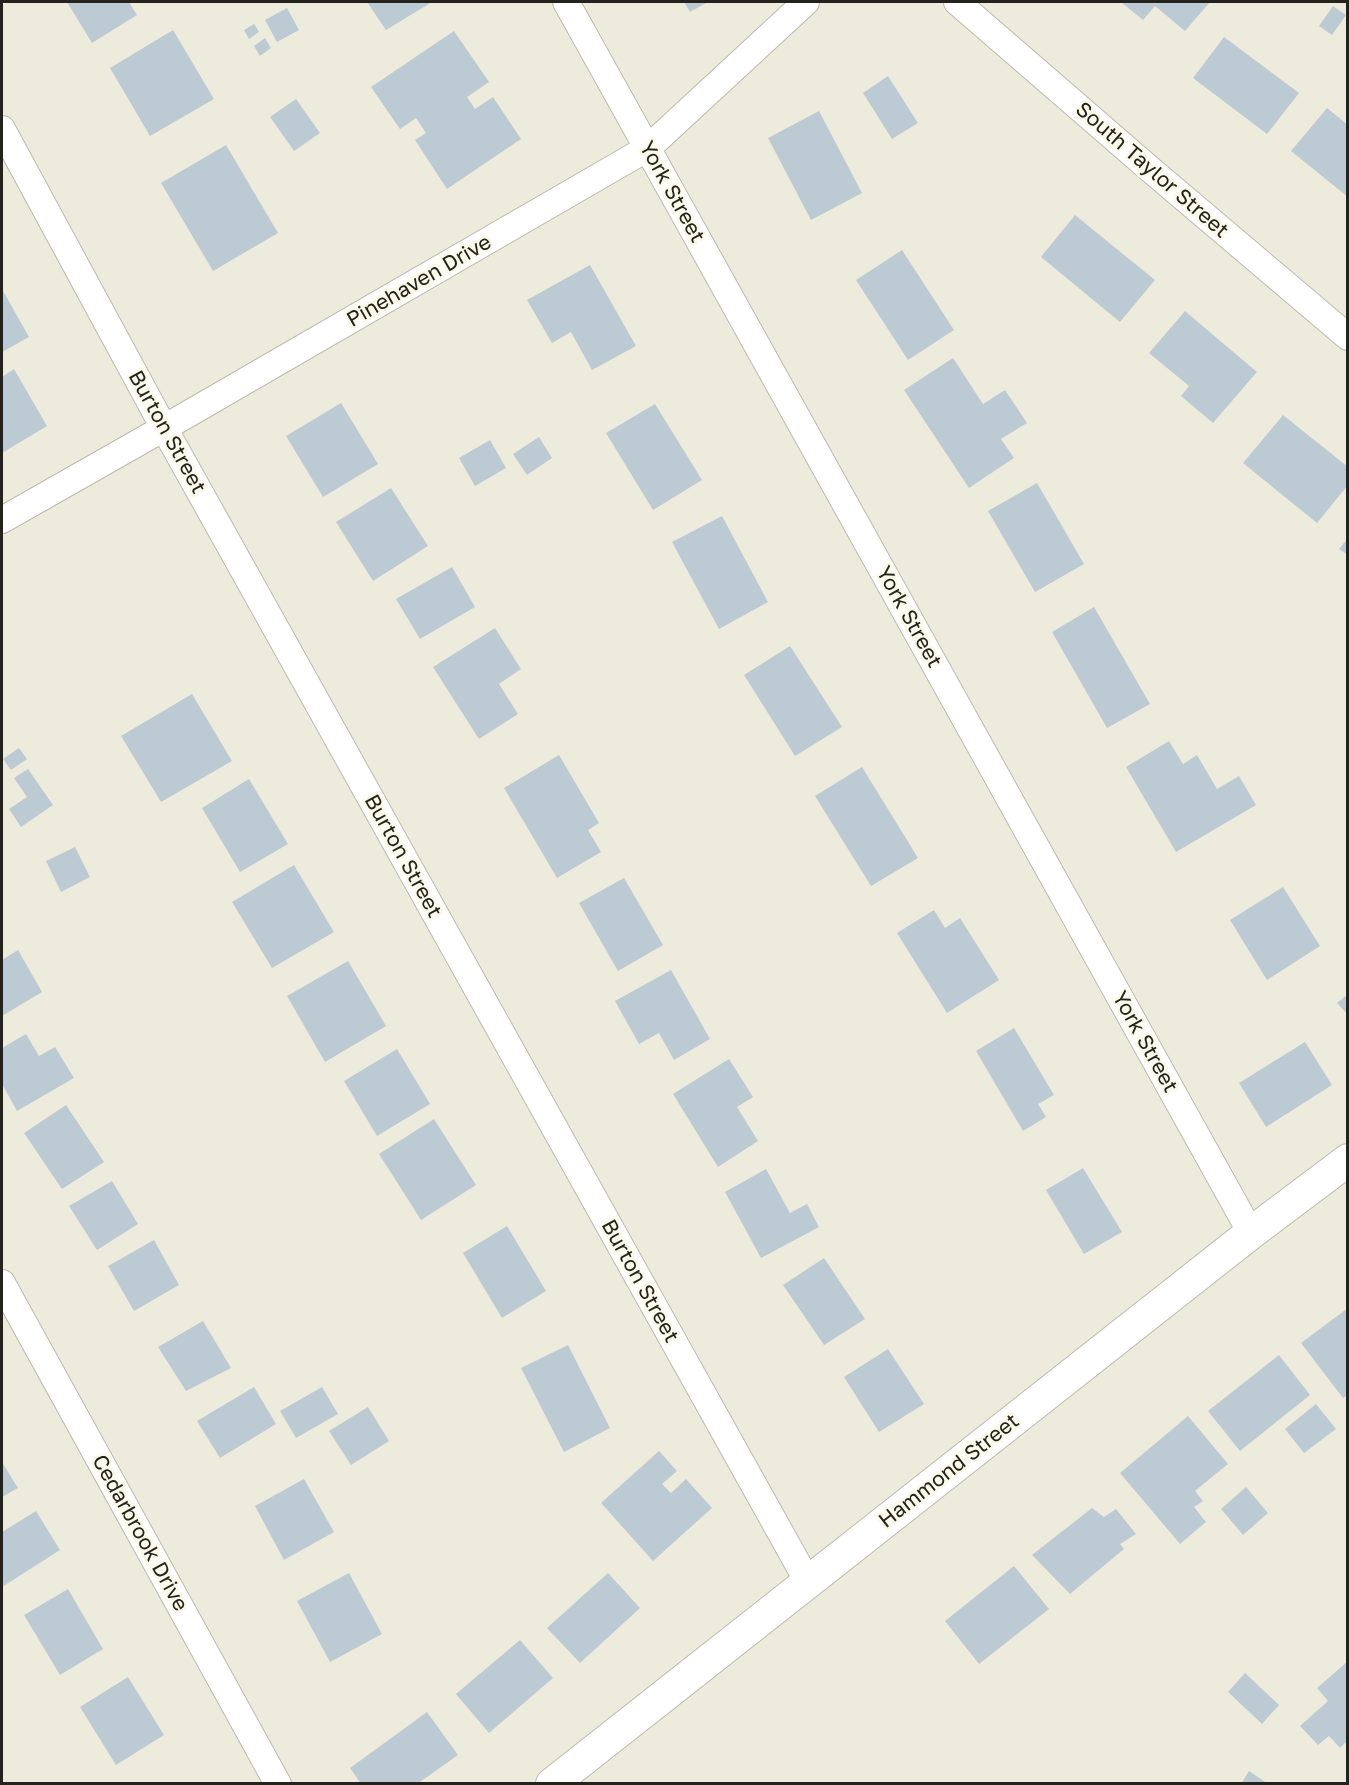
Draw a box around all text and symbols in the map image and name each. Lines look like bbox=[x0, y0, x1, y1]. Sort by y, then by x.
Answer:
street label: South Taylor Street bbox=[1070, 97, 1234, 243]
street label: York Street bbox=[634, 137, 710, 247]
street label: Pinehaven Drive bbox=[342, 229, 496, 333]
street label: Burton Street bbox=[123, 366, 211, 498]
street label: York Street bbox=[871, 562, 947, 672]
street label: Burton Street bbox=[359, 790, 447, 922]
street label: York Street bbox=[1107, 987, 1183, 1097]
street label: Burton Street bbox=[596, 1215, 684, 1347]
street label: Hammond Street bbox=[874, 1408, 1024, 1534]
street label: Cedarbrook Drive bbox=[87, 1451, 193, 1615]

